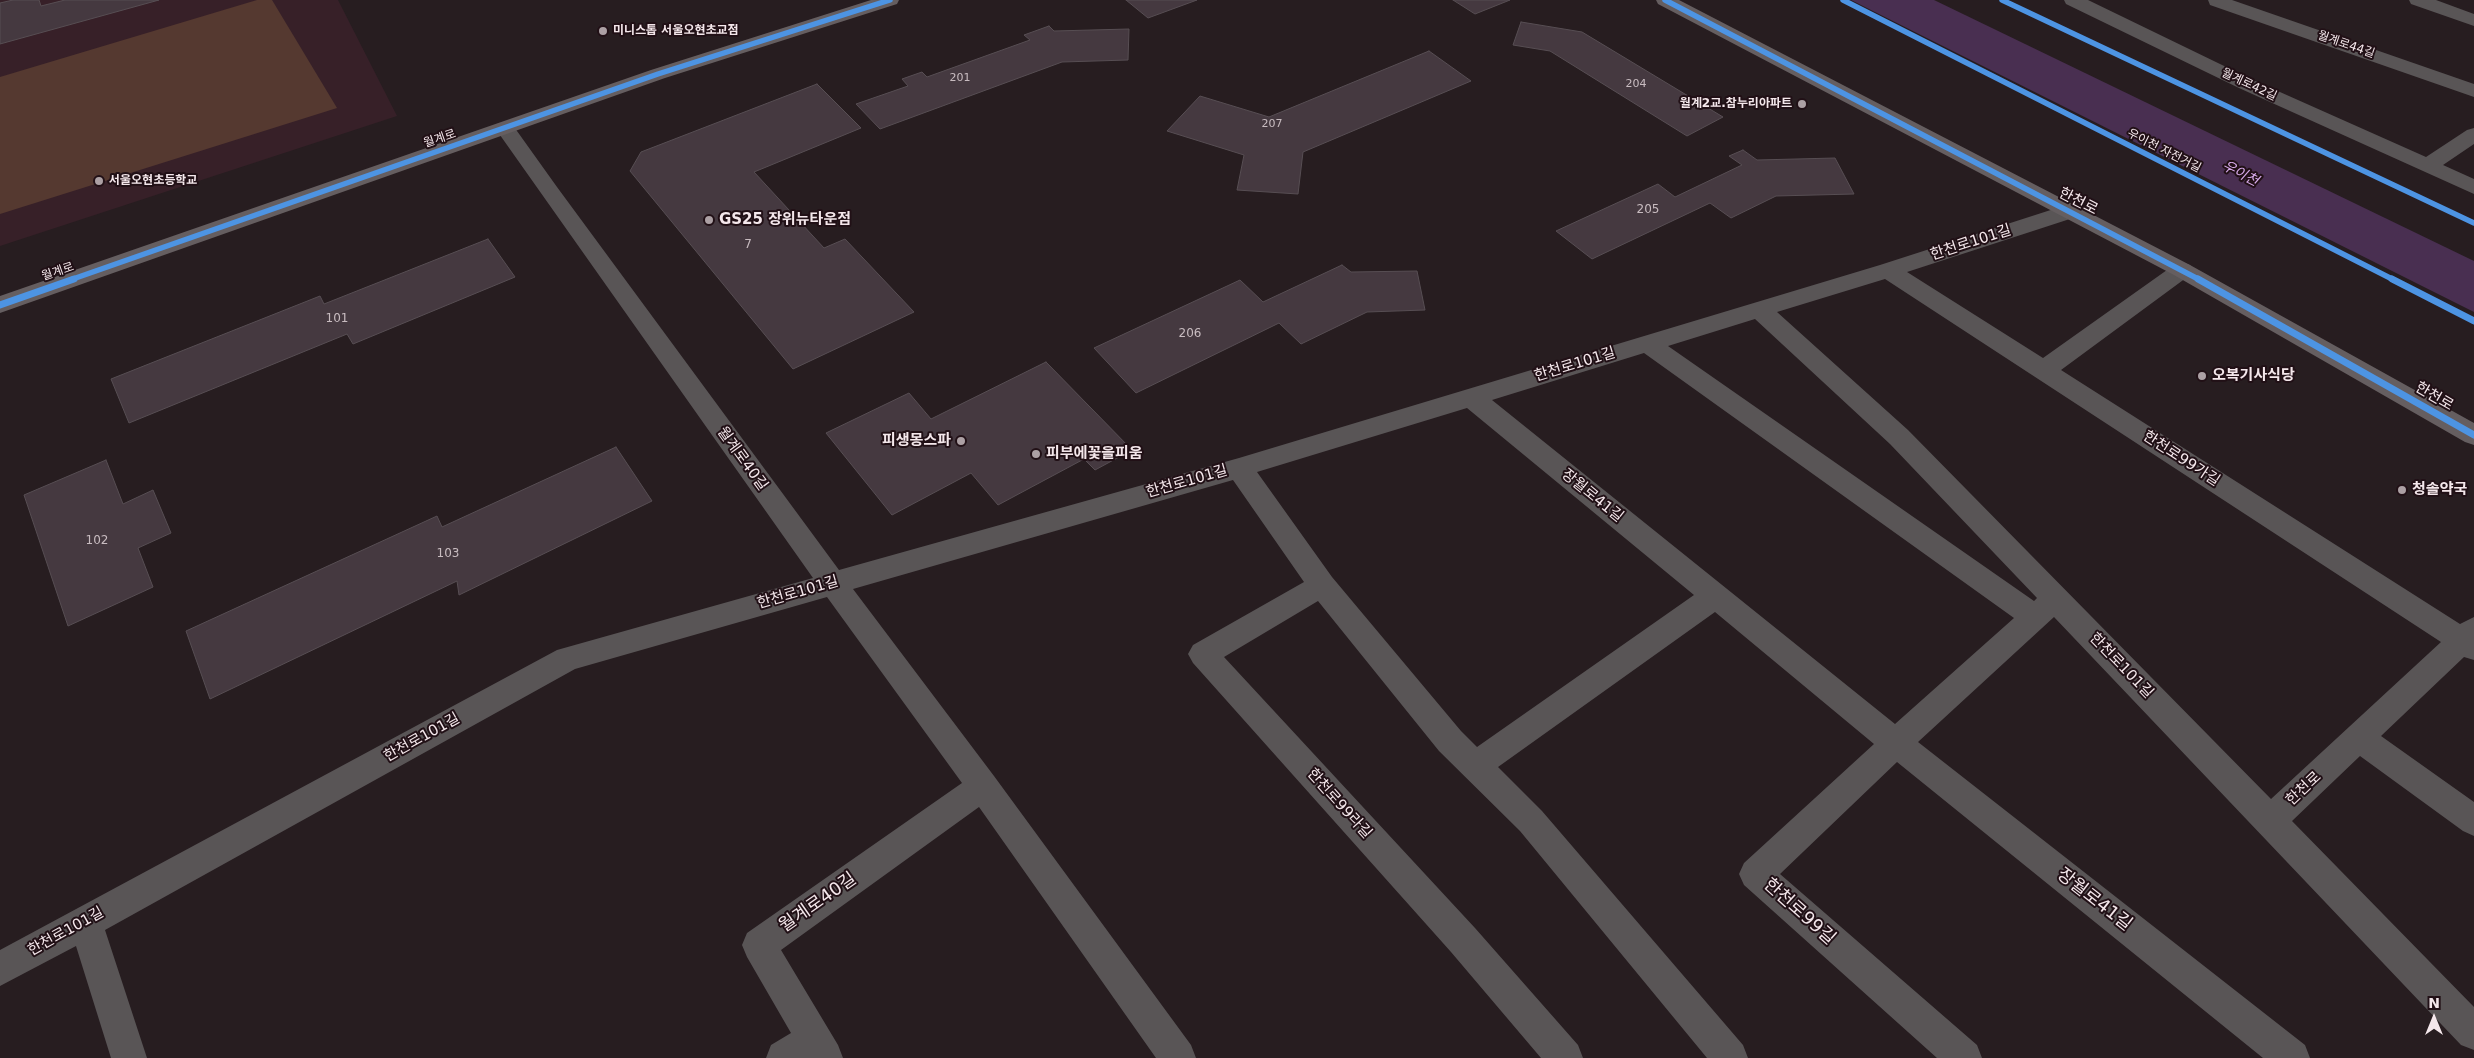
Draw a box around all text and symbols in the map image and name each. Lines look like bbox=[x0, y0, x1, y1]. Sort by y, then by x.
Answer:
place label: 미니스톱 서울오현초교점 bbox=[613, 24, 739, 38]
marker: 미니스톱 서울오현초교점 bbox=[597, 25, 609, 37]
street label: 월계로44길 bbox=[2316, 29, 2376, 61]
street label: 월계로42길 bbox=[2219, 66, 2279, 104]
house number: 201 bbox=[950, 71, 970, 85]
house number: 204 bbox=[1626, 77, 1646, 91]
place label: 월계2교.참누리아파트 bbox=[1680, 97, 1792, 111]
marker: 월계2교.참누리아파트 bbox=[1796, 98, 1808, 110]
house number: 207 bbox=[1262, 117, 1282, 131]
street label: 우이천 자전거길 bbox=[2125, 126, 2203, 176]
street label: 월계로 bbox=[422, 127, 458, 151]
water label: 우이천 bbox=[2219, 158, 2261, 190]
place label: 서울오현초등학교 bbox=[109, 174, 197, 188]
marker: 서울오현초등학교 bbox=[93, 175, 105, 187]
street label: 한천로 bbox=[2055, 185, 2101, 219]
house number: 205 bbox=[1637, 203, 1659, 217]
place label: GS25 장위뉴타운점 bbox=[719, 211, 851, 229]
marker: GS25 장위뉴타운점 bbox=[703, 214, 715, 226]
street label: 한천로101길 bbox=[1928, 221, 2014, 265]
house number: 7 bbox=[744, 238, 752, 252]
street label: 월계로 bbox=[40, 260, 76, 284]
house number: 101 bbox=[326, 312, 348, 326]
house number: 206 bbox=[1179, 327, 1201, 341]
street label: 한천로101길 bbox=[1532, 344, 1618, 386]
place label: 오복기사식당 bbox=[2212, 367, 2295, 385]
marker: 오복기사식당 bbox=[2196, 370, 2208, 382]
street label: 한천로 bbox=[2412, 379, 2456, 415]
street label: 월계로40길 bbox=[713, 424, 771, 494]
street label: 한천로99가길 bbox=[2139, 427, 2223, 491]
place label: 피생몽스파 bbox=[882, 432, 951, 450]
marker: 피생몽스파 bbox=[955, 435, 967, 447]
place label: 피부에꽃을피움 bbox=[1046, 445, 1143, 463]
marker: 피부에꽃을피움 bbox=[1030, 448, 1042, 460]
street label: 한천로101길 bbox=[1144, 462, 1230, 502]
street label: 장월로41길 bbox=[1557, 466, 1627, 526]
place label: 청솔약국 bbox=[2412, 481, 2467, 499]
marker: 청솔약국 bbox=[2396, 484, 2408, 496]
house number: 102 bbox=[86, 534, 108, 548]
house number: 103 bbox=[437, 547, 459, 561]
street label: 한천로101길 bbox=[755, 573, 841, 613]
street label: 한천로101길 bbox=[2085, 630, 2157, 702]
street label: 한천로101길 bbox=[381, 710, 463, 766]
street label: 한천로99라길 bbox=[1303, 765, 1375, 843]
street label: 한천로 bbox=[2283, 768, 2325, 810]
street label: 장월로41길 bbox=[2052, 864, 2136, 936]
street label: 월계로40길 bbox=[775, 869, 861, 937]
street label: 한천로99길 bbox=[1759, 874, 1839, 950]
street label: 한천로101길 bbox=[25, 904, 107, 960]
north arrow bbox=[2409, 993, 2459, 1043]
text: N bbox=[2428, 995, 2440, 1011]

